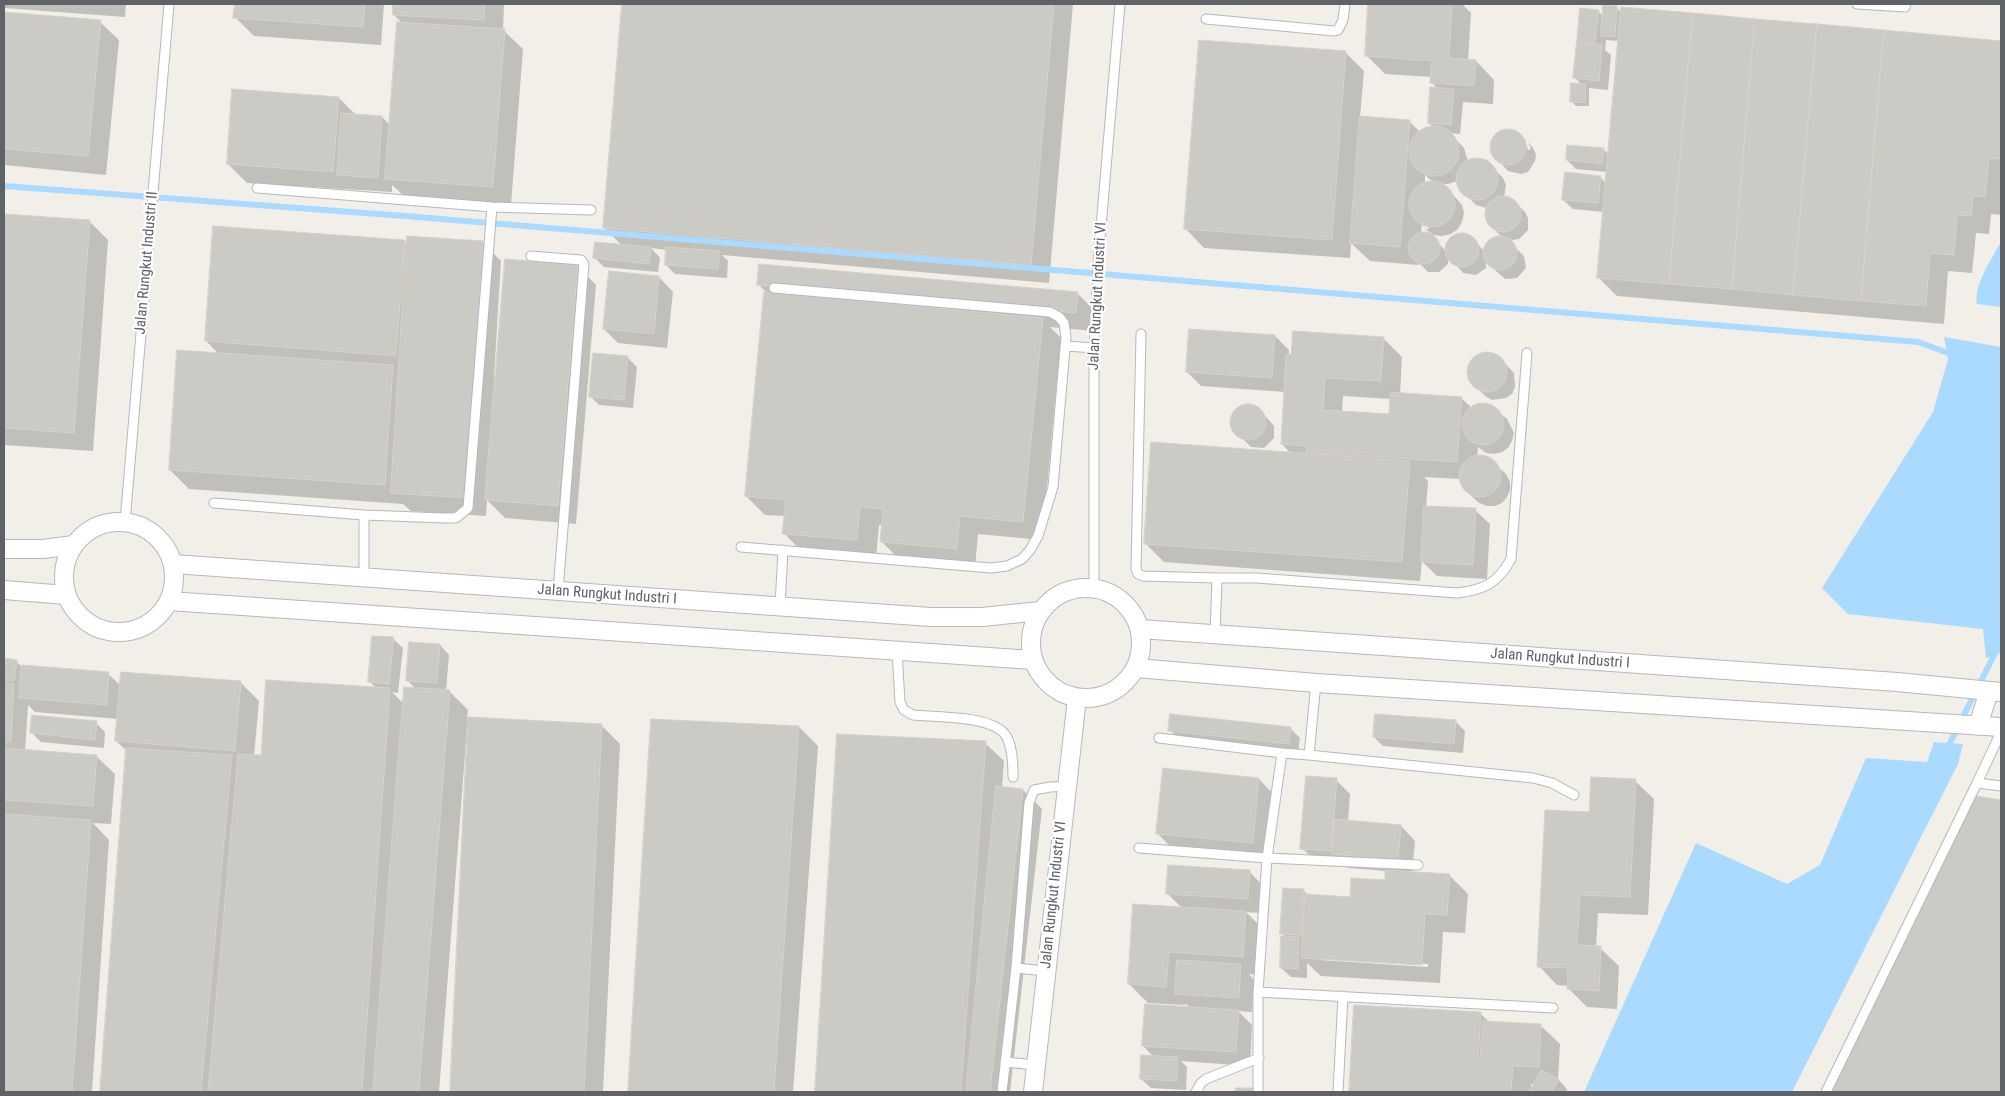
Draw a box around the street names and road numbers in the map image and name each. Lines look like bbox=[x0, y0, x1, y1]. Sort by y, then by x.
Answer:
street label: Jalan Rungkut Industri II bbox=[132, 191, 162, 335]
street label: Jalan Rungkut Industri VI bbox=[1085, 222, 1111, 370]
street label: Jalan Rungkut Industri I bbox=[537, 581, 677, 609]
street label: Jalan Rungkut Industri I bbox=[1490, 645, 1630, 673]
street label: Jalan Rungkut Industri VI bbox=[1037, 820, 1071, 970]

